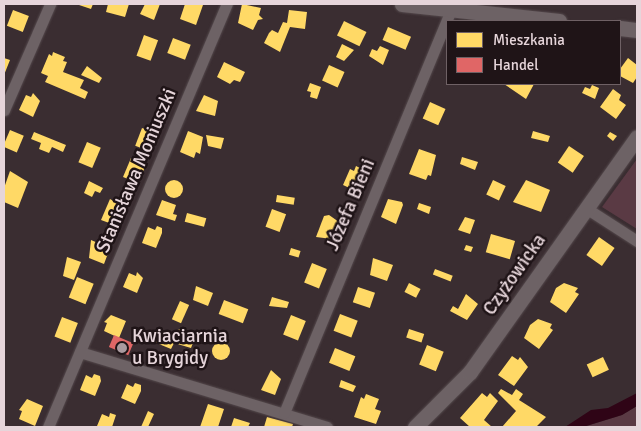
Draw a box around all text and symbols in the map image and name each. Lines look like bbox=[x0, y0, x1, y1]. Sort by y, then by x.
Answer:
legend bbox=[446, 20, 621, 85]
text: Mieszkania bbox=[493, 31, 565, 49]
text: Handel bbox=[493, 56, 539, 74]
street label: Stanisława Moniuszki bbox=[92, 85, 182, 257]
street label: Józefa Bieni bbox=[321, 156, 381, 254]
street label: Czyżowicka bbox=[479, 230, 551, 320]
place label: Kwiaciarnia u Brygidy bbox=[132, 326, 228, 370]
marker: Kwiaciarnia u Brygidy bbox=[116, 342, 128, 354]

